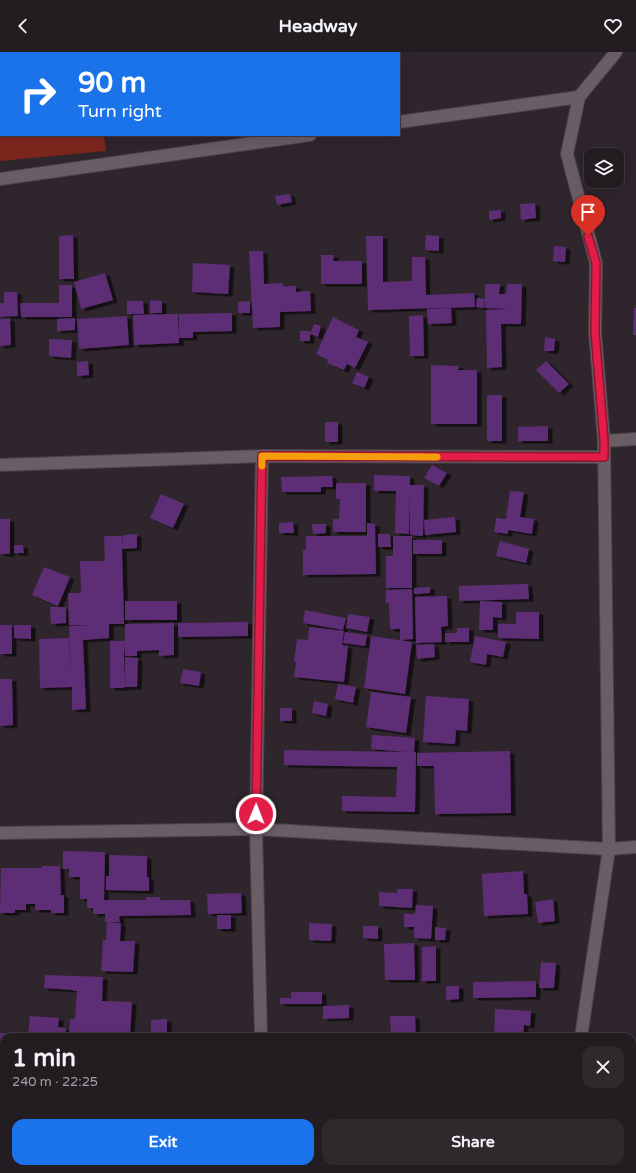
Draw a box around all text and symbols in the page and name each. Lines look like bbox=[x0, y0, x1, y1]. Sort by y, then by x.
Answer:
icon: back bbox=[12, 15, 34, 37]
text: Headway bbox=[279, 15, 357, 37]
icon: heart bbox=[602, 15, 624, 37]
text: 90 m bbox=[78, 66, 146, 100]
icon: right bbox=[12, 68, 64, 120]
text: Turn right bbox=[78, 100, 162, 122]
map controls bbox=[584, 148, 624, 188]
button: layers bbox=[584, 148, 624, 188]
pin bbox=[571, 195, 605, 236]
icon: arrive bbox=[577, 201, 599, 223]
position arrow bbox=[235, 793, 277, 835]
text: 1 min bbox=[12, 1044, 76, 1073]
button: close bbox=[582, 1046, 624, 1088]
text: 240 m · 22:25 bbox=[12, 1074, 98, 1090]
button: Exit bbox=[12, 1119, 314, 1165]
button: Share bbox=[322, 1119, 624, 1165]

